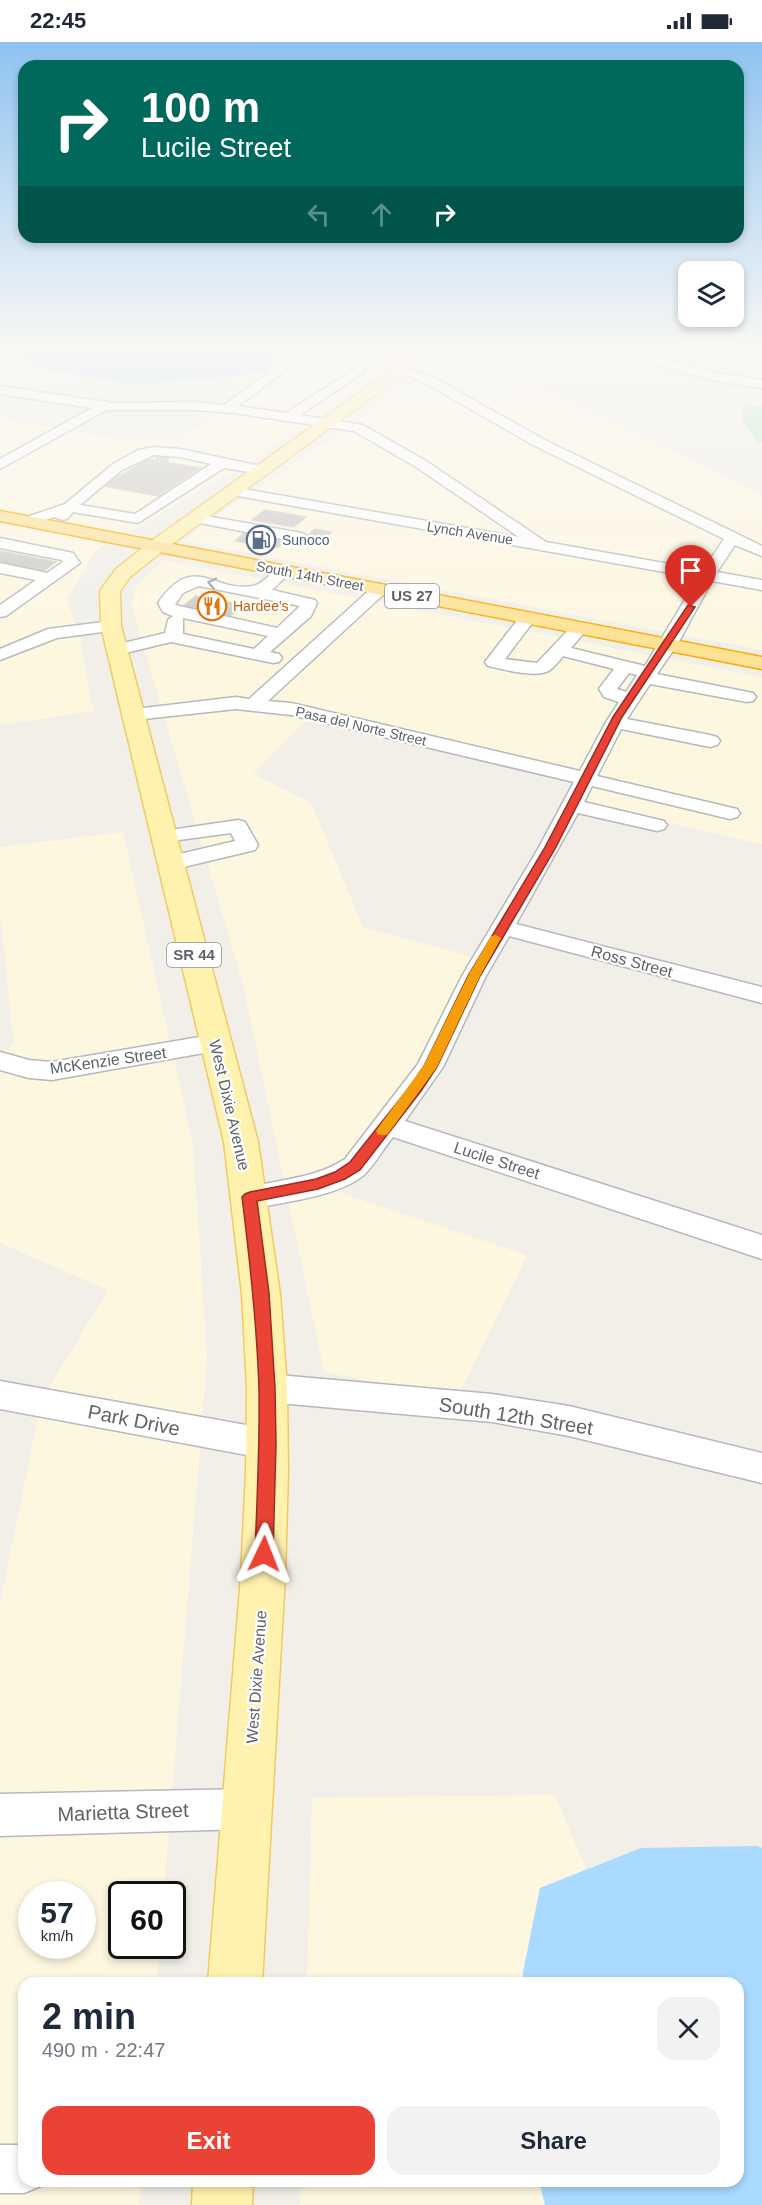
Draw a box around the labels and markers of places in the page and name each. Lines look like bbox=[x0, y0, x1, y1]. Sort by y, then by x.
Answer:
fuel station icon: Sunoco bbox=[245, 524, 277, 556]
place label: Sunoco bbox=[282, 532, 330, 548]
pin bbox=[665, 545, 716, 607]
restaurant icon: Hardee's bbox=[196, 590, 228, 622]
place label: Hardee's bbox=[233, 598, 289, 614]

